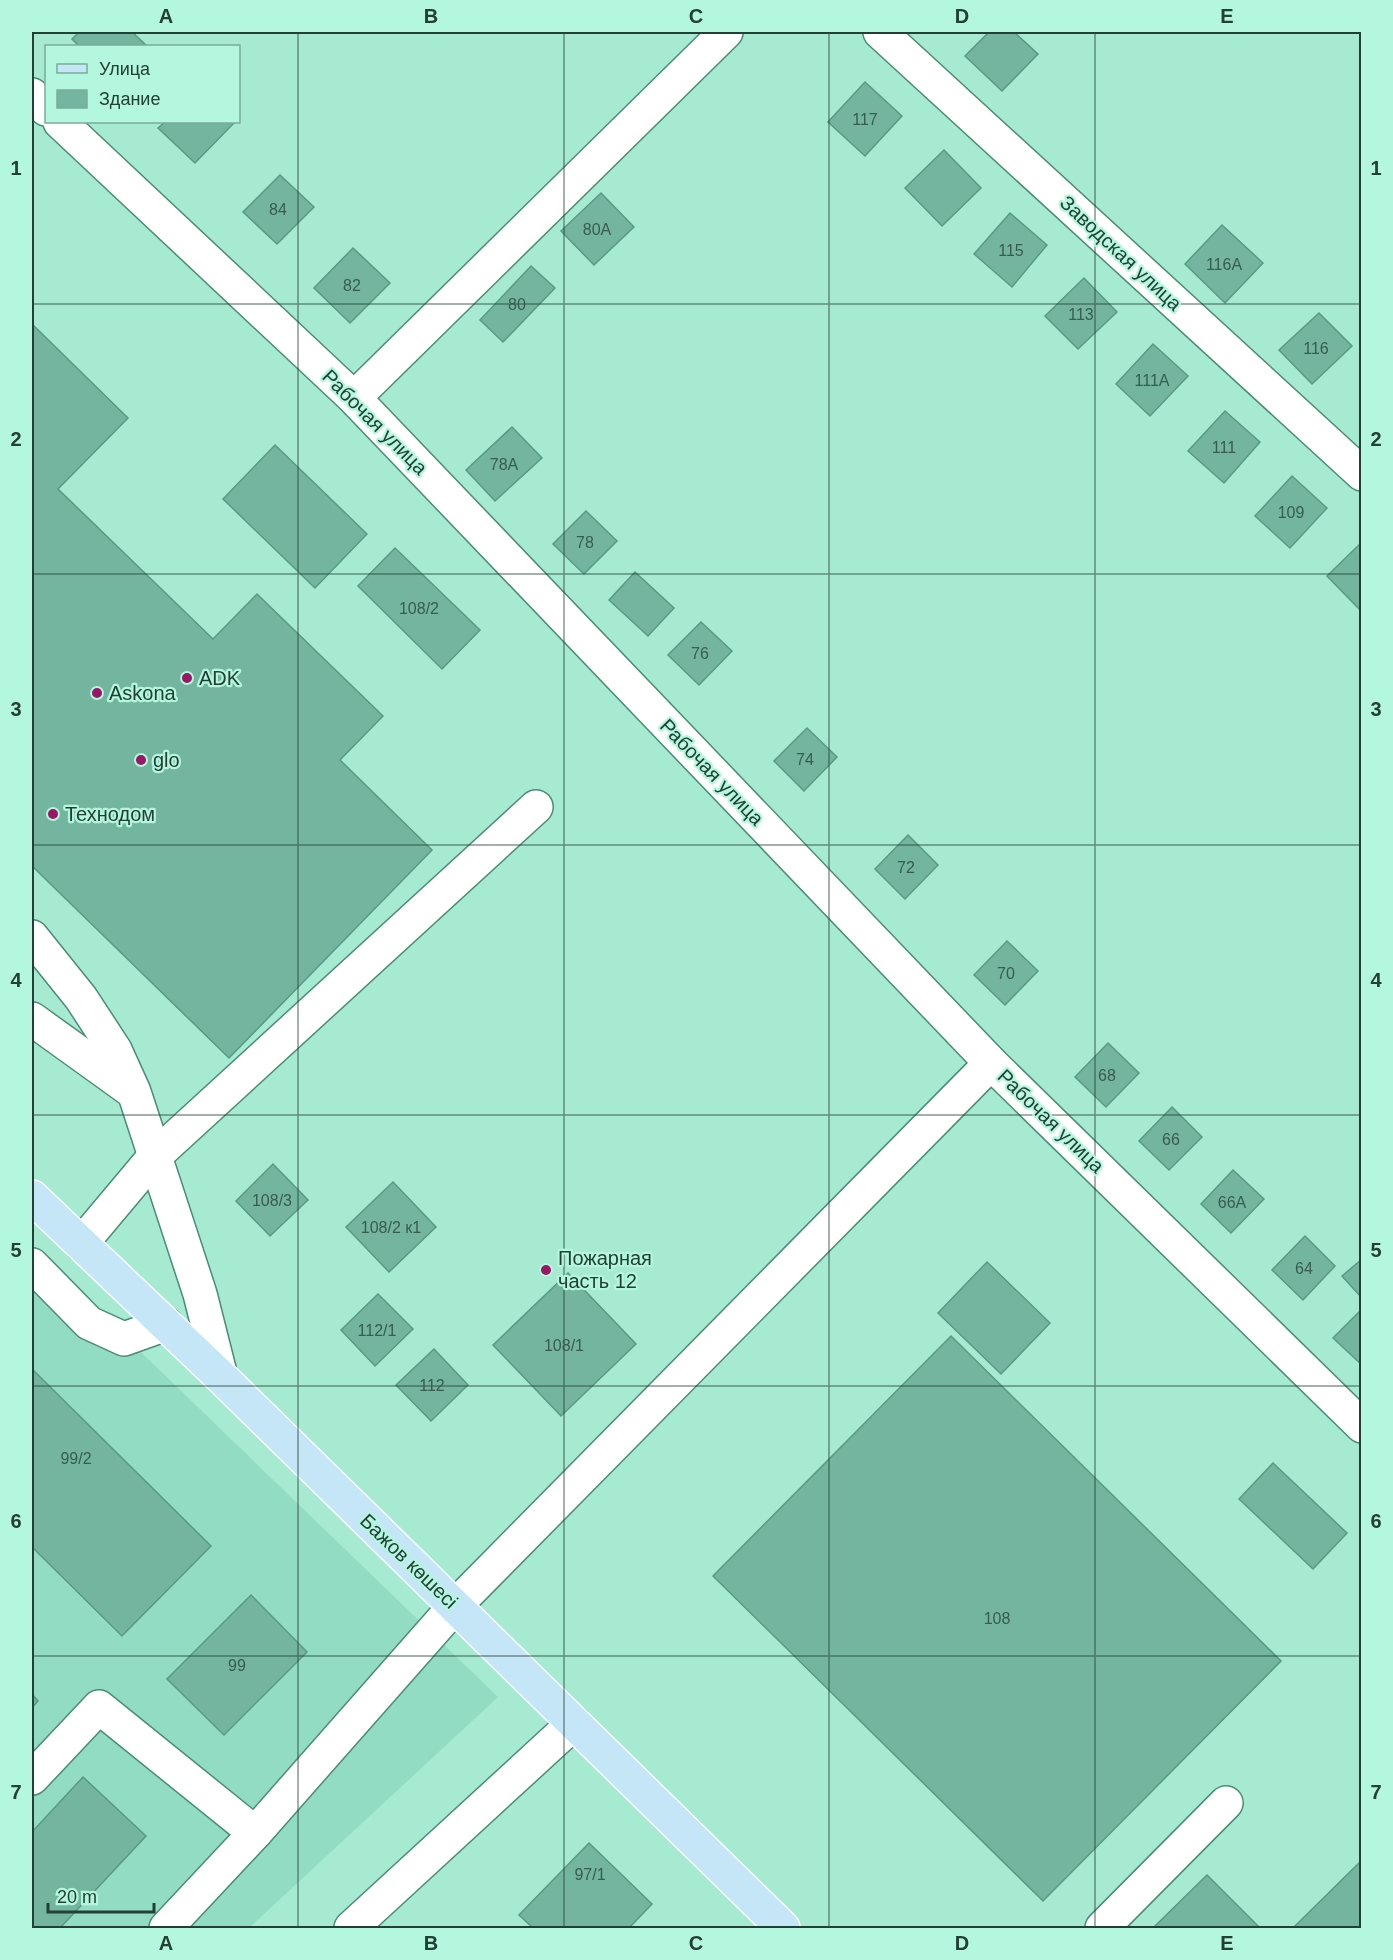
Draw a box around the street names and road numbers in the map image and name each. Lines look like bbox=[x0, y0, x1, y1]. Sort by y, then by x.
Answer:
street label: Заводская улица bbox=[1056, 191, 1187, 315]
street label: Рабочая улица bbox=[318, 365, 432, 479]
street label: Рабочая улица bbox=[656, 714, 769, 830]
street label: Рабочая улица bbox=[993, 1065, 1109, 1178]
street label: Бажов көшесі bbox=[356, 1509, 462, 1613]

